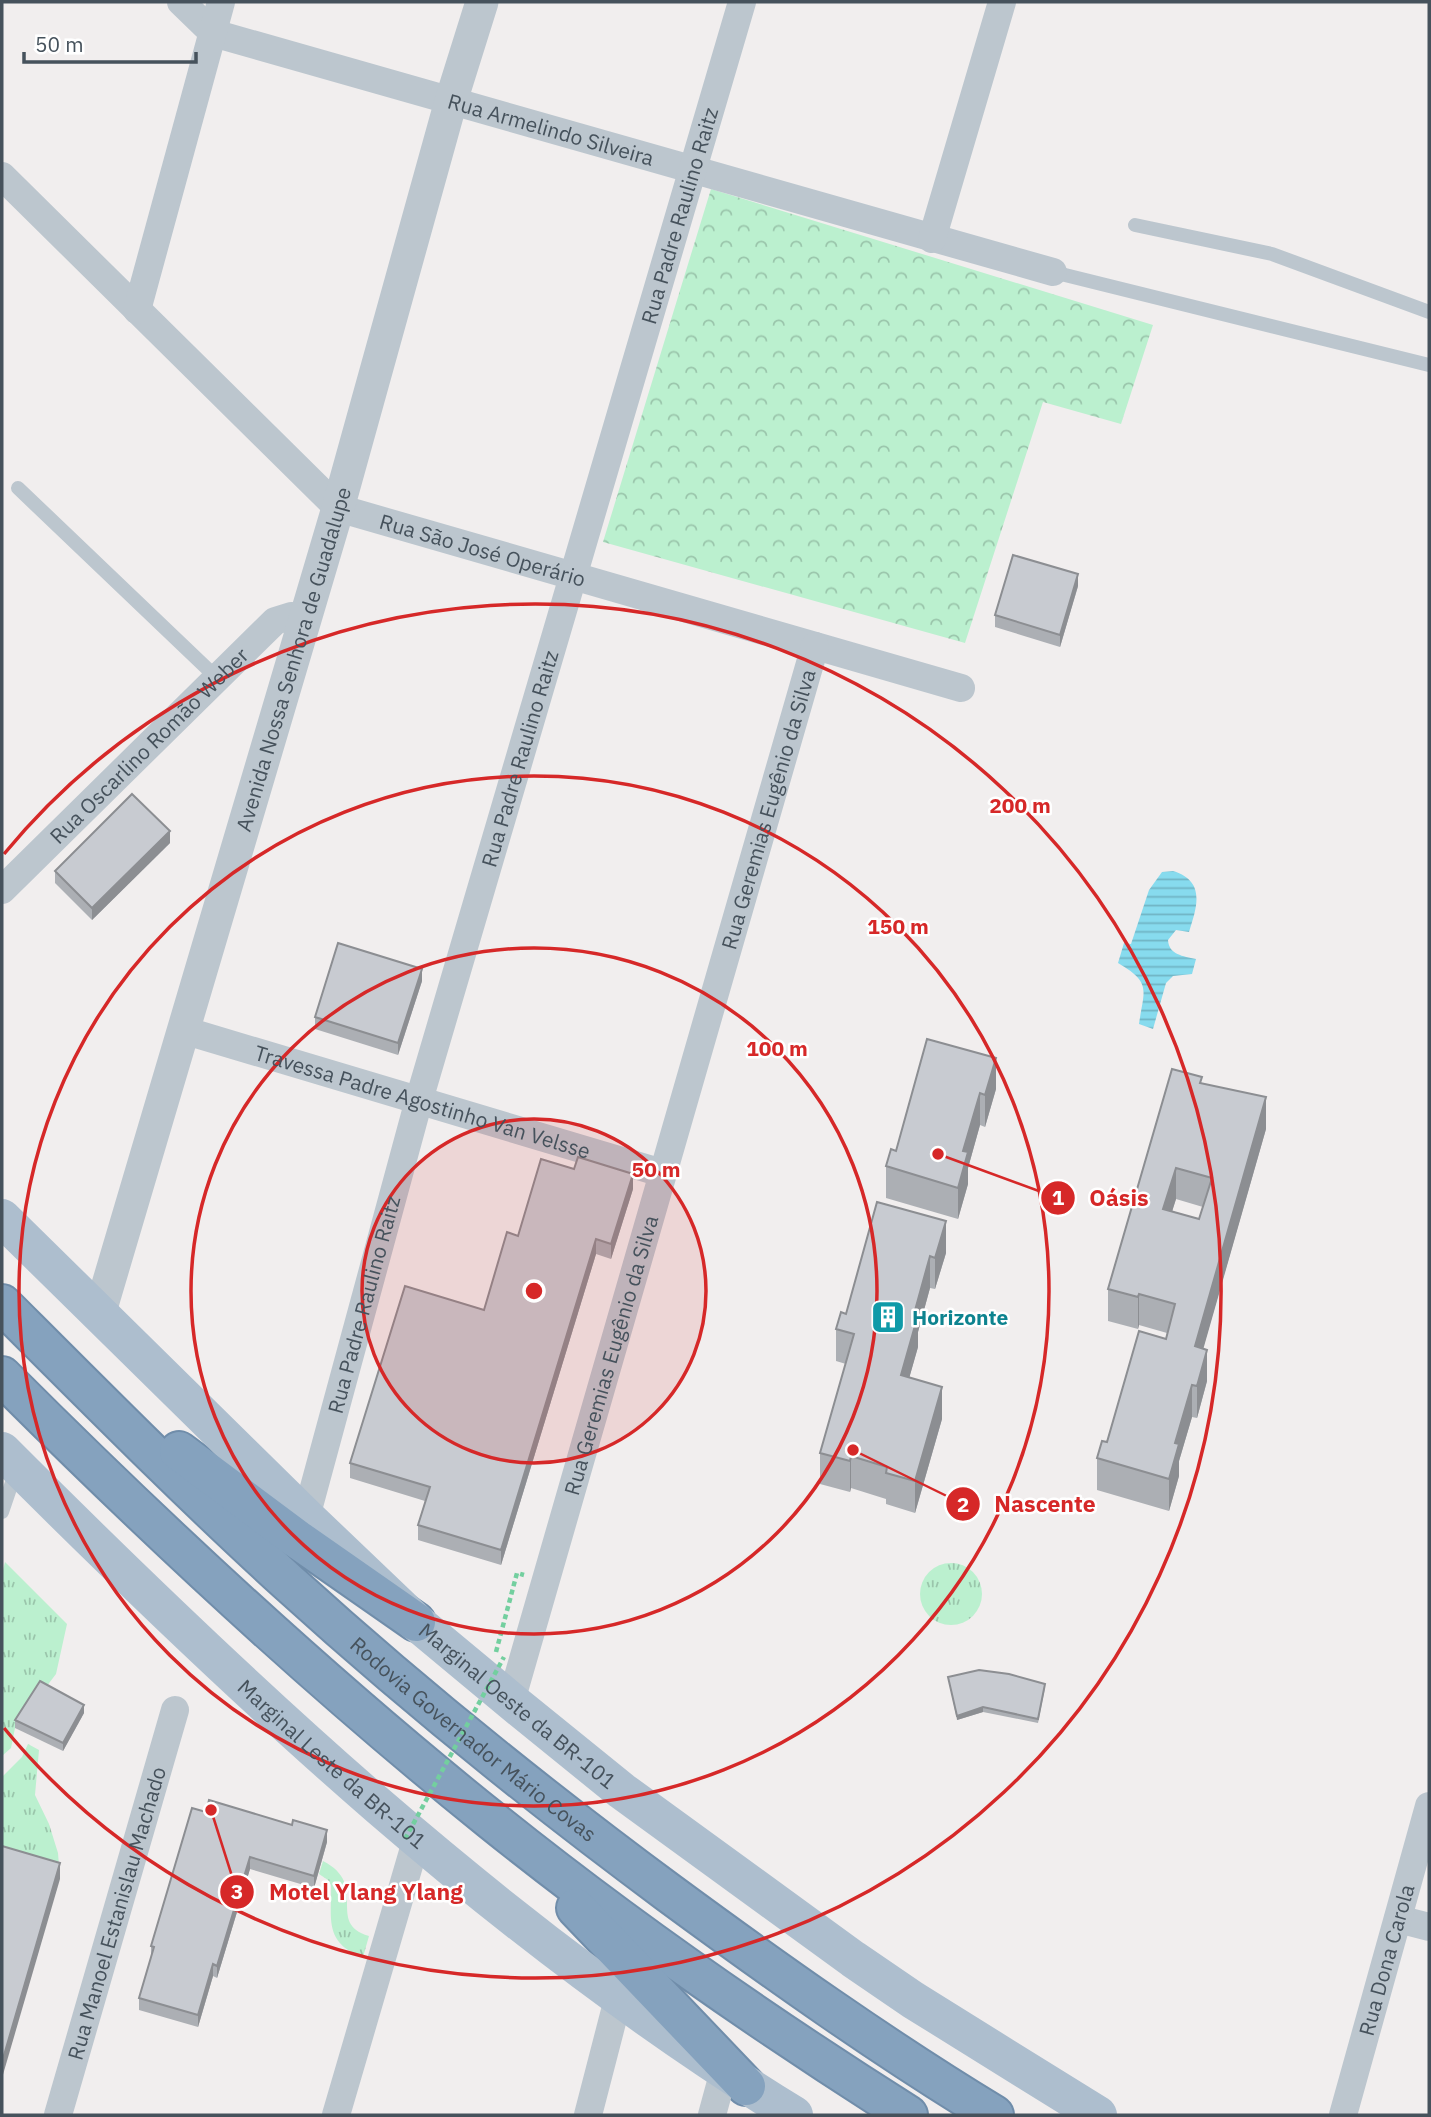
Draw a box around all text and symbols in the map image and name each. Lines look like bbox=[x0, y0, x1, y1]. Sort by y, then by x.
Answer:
scale bar bbox=[24, 21, 196, 65]
text: 50 m bbox=[35, 30, 84, 58]
street label: Rua Armelindo Silveira bbox=[445, 87, 657, 172]
street label: Rua Padre Raulino Raitz bbox=[634, 104, 724, 327]
street label: Avenida Nossa Senhora de Guadalupe bbox=[229, 484, 357, 835]
street label: Rua São José Operário bbox=[376, 507, 589, 593]
street label: Rua Oscarlino Romão Weber bbox=[43, 641, 254, 850]
street label: Rua Padre Raulino Raitz bbox=[474, 647, 565, 870]
street label: Rua Geremias Eugênio da Silva bbox=[714, 666, 822, 953]
text: 200 m bbox=[989, 791, 1051, 819]
text: 150 m bbox=[867, 912, 929, 940]
text: 100 m bbox=[746, 1034, 808, 1062]
street label: Travessa Padre Agostinho Van Velsse bbox=[251, 1038, 594, 1165]
text: 50 m bbox=[632, 1155, 680, 1183]
callout: Oásis bbox=[1040, 1176, 1162, 1220]
text: Oásis bbox=[1089, 1182, 1149, 1212]
text: 1 bbox=[1052, 1183, 1065, 1211]
street label: Rua Padre Raulino Raitz bbox=[321, 1192, 406, 1417]
street label: Rua Geremias Eugênio da Silva bbox=[557, 1212, 664, 1498]
centre of rings bbox=[522, 1279, 546, 1303]
building icon: Horizonte bbox=[869, 1298, 907, 1336]
place label: Horizonte bbox=[912, 1303, 1008, 1331]
callout: Nascente bbox=[945, 1482, 1110, 1526]
text: Nascente bbox=[994, 1488, 1096, 1518]
text: 2 bbox=[957, 1490, 969, 1518]
street label: Marginal Oeste da BR-101 bbox=[413, 1616, 622, 1795]
street label: Rodovia Governador Mário Covas bbox=[345, 1630, 603, 1848]
street label: Marginal Leste da BR-101 bbox=[232, 1673, 432, 1855]
street label: Rua Manoel Estanislau Machado bbox=[61, 1763, 172, 2063]
callout: Motel Ylang Ylang bbox=[220, 1870, 477, 1914]
text: Motel Ylang Ylang bbox=[269, 1876, 463, 1906]
text: 3 bbox=[231, 1877, 243, 1905]
street label: Rua Dona Carola bbox=[1352, 1881, 1421, 2039]

